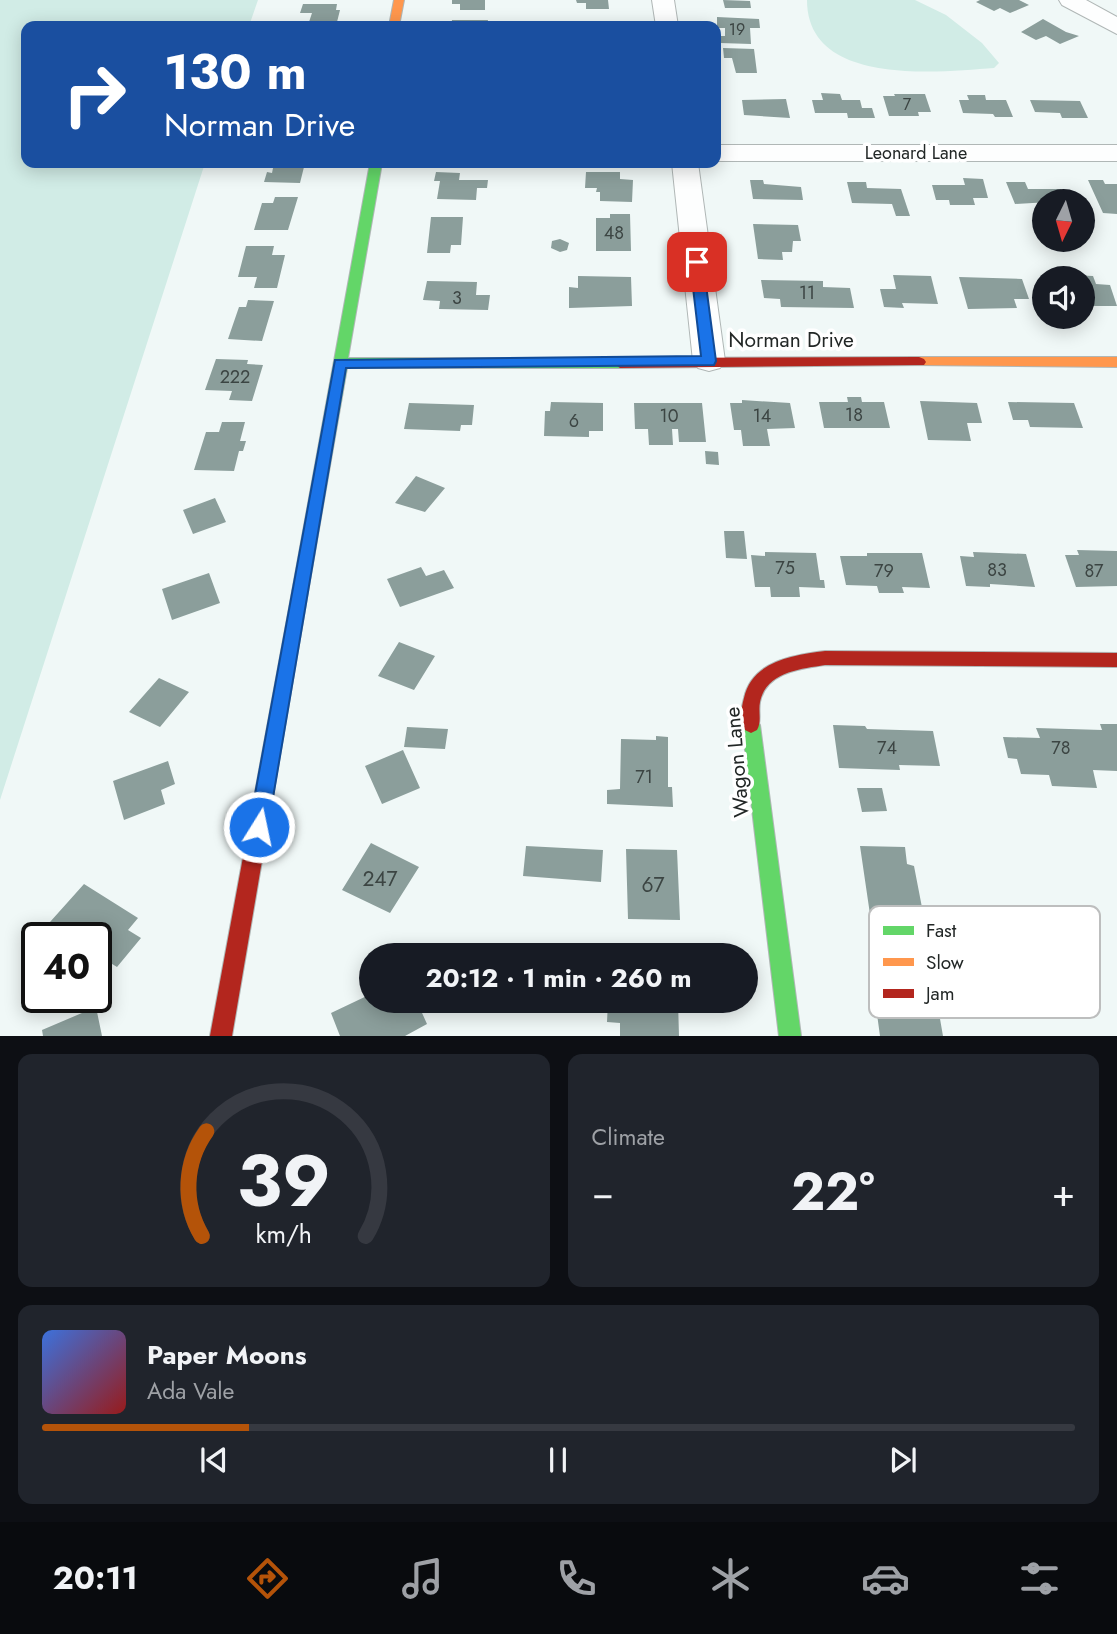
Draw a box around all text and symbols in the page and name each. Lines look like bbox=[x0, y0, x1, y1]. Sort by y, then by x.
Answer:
house number: 19 bbox=[729, 18, 745, 41]
text: 130 m bbox=[164, 37, 307, 107]
icon: right bbox=[49, 49, 140, 140]
house number: 7 bbox=[903, 93, 912, 116]
text: Norman Drive bbox=[164, 102, 355, 148]
street label: Leonard Lane bbox=[865, 140, 967, 166]
north arrow bbox=[1032, 189, 1096, 252]
map controls bbox=[1032, 189, 1095, 329]
house number: 48 bbox=[604, 220, 624, 246]
pin bbox=[667, 232, 727, 292]
icon: arrive bbox=[678, 243, 716, 281]
button: sound bbox=[1032, 266, 1095, 329]
house number: 11 bbox=[799, 280, 815, 306]
house number: 3 bbox=[452, 285, 462, 311]
street label: Norman Drive bbox=[728, 325, 854, 355]
house number: 222 bbox=[220, 364, 250, 390]
house number: 18 bbox=[845, 402, 863, 428]
house number: 10 bbox=[660, 403, 679, 429]
house number: 14 bbox=[753, 403, 771, 429]
house number: 6 bbox=[569, 408, 579, 434]
house number: 75 bbox=[775, 555, 795, 581]
house number: 83 bbox=[987, 557, 1007, 583]
house number: 79 bbox=[874, 558, 894, 584]
house number: 87 bbox=[1084, 558, 1104, 584]
street label: Wagon Lane bbox=[717, 705, 757, 819]
house number: 74 bbox=[877, 735, 897, 761]
house number: 78 bbox=[1051, 735, 1071, 761]
house number: 71 bbox=[635, 764, 653, 790]
position arrow bbox=[222, 790, 296, 864]
house number: 247 bbox=[362, 864, 398, 894]
house number: 67 bbox=[641, 870, 665, 900]
legend bbox=[869, 906, 1100, 1018]
text: Fast bbox=[926, 917, 957, 944]
speed limit sign: 40 bbox=[21, 922, 112, 1013]
text: Slow bbox=[926, 949, 964, 976]
text: 20:12 · 1 min · 260 m bbox=[425, 959, 692, 997]
text: Jam bbox=[923, 980, 955, 1007]
text: Climate bbox=[592, 1120, 665, 1154]
text: 39 bbox=[237, 1129, 331, 1234]
text: 22° bbox=[791, 1154, 875, 1230]
text: − bbox=[592, 1165, 614, 1220]
text: + bbox=[1052, 1165, 1075, 1220]
text: km/h bbox=[255, 1216, 312, 1252]
text: Paper Moons bbox=[147, 1336, 307, 1374]
text: Ada Vale bbox=[147, 1374, 234, 1408]
icon: previous bbox=[195, 1441, 233, 1479]
icon: pause bbox=[539, 1441, 577, 1479]
icon: next bbox=[884, 1441, 922, 1479]
icon: directions bbox=[243, 1554, 292, 1603]
icon: music bbox=[398, 1554, 447, 1603]
icon: phone bbox=[552, 1554, 601, 1603]
icon: climate bbox=[706, 1554, 755, 1603]
icon: car bbox=[861, 1554, 910, 1603]
icon: filters bbox=[1015, 1554, 1064, 1603]
text: 20:11 bbox=[53, 1555, 138, 1601]

